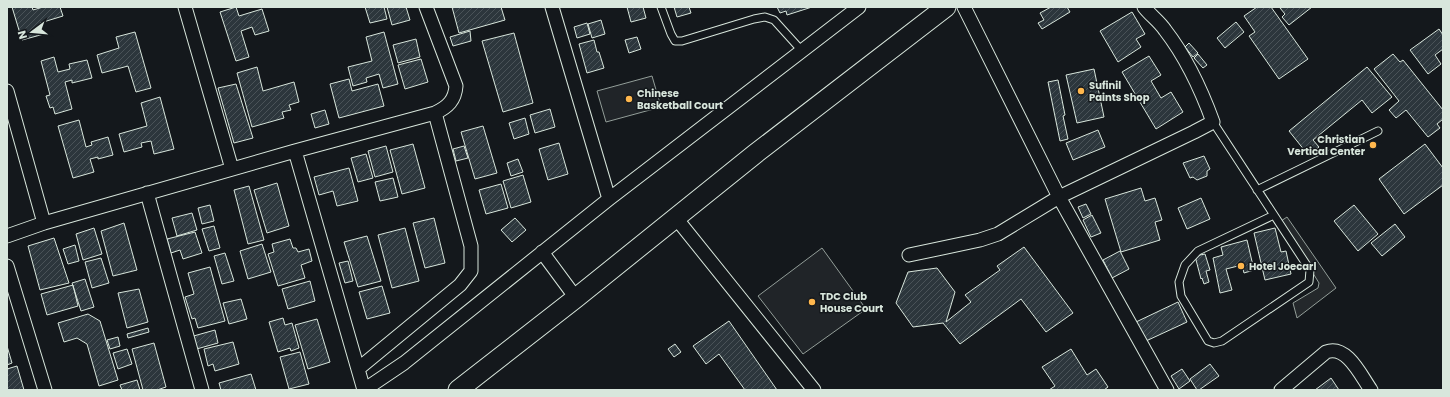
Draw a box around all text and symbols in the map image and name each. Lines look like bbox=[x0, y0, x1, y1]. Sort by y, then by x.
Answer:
north arrow bbox=[12, 12, 52, 52]
text: N bbox=[14, 29, 31, 41]
place label: Sufinil Paints Shop bbox=[1089, 78, 1150, 105]
place label: Chinese Basketball Court bbox=[637, 86, 723, 113]
marker: Sufinil Paints Shop bbox=[1076, 86, 1086, 96]
marker: Chinese Basketball Court bbox=[624, 94, 634, 104]
place label: Christian Vertical Center bbox=[1287, 132, 1366, 159]
marker: Christian Vertical Center bbox=[1368, 140, 1378, 150]
place label: Hotel Joecarl bbox=[1249, 259, 1316, 274]
marker: Hotel Joecarl bbox=[1236, 261, 1246, 271]
place label: TDC Club House Court bbox=[820, 289, 883, 316]
marker: TDC Club House Court bbox=[807, 297, 817, 307]

